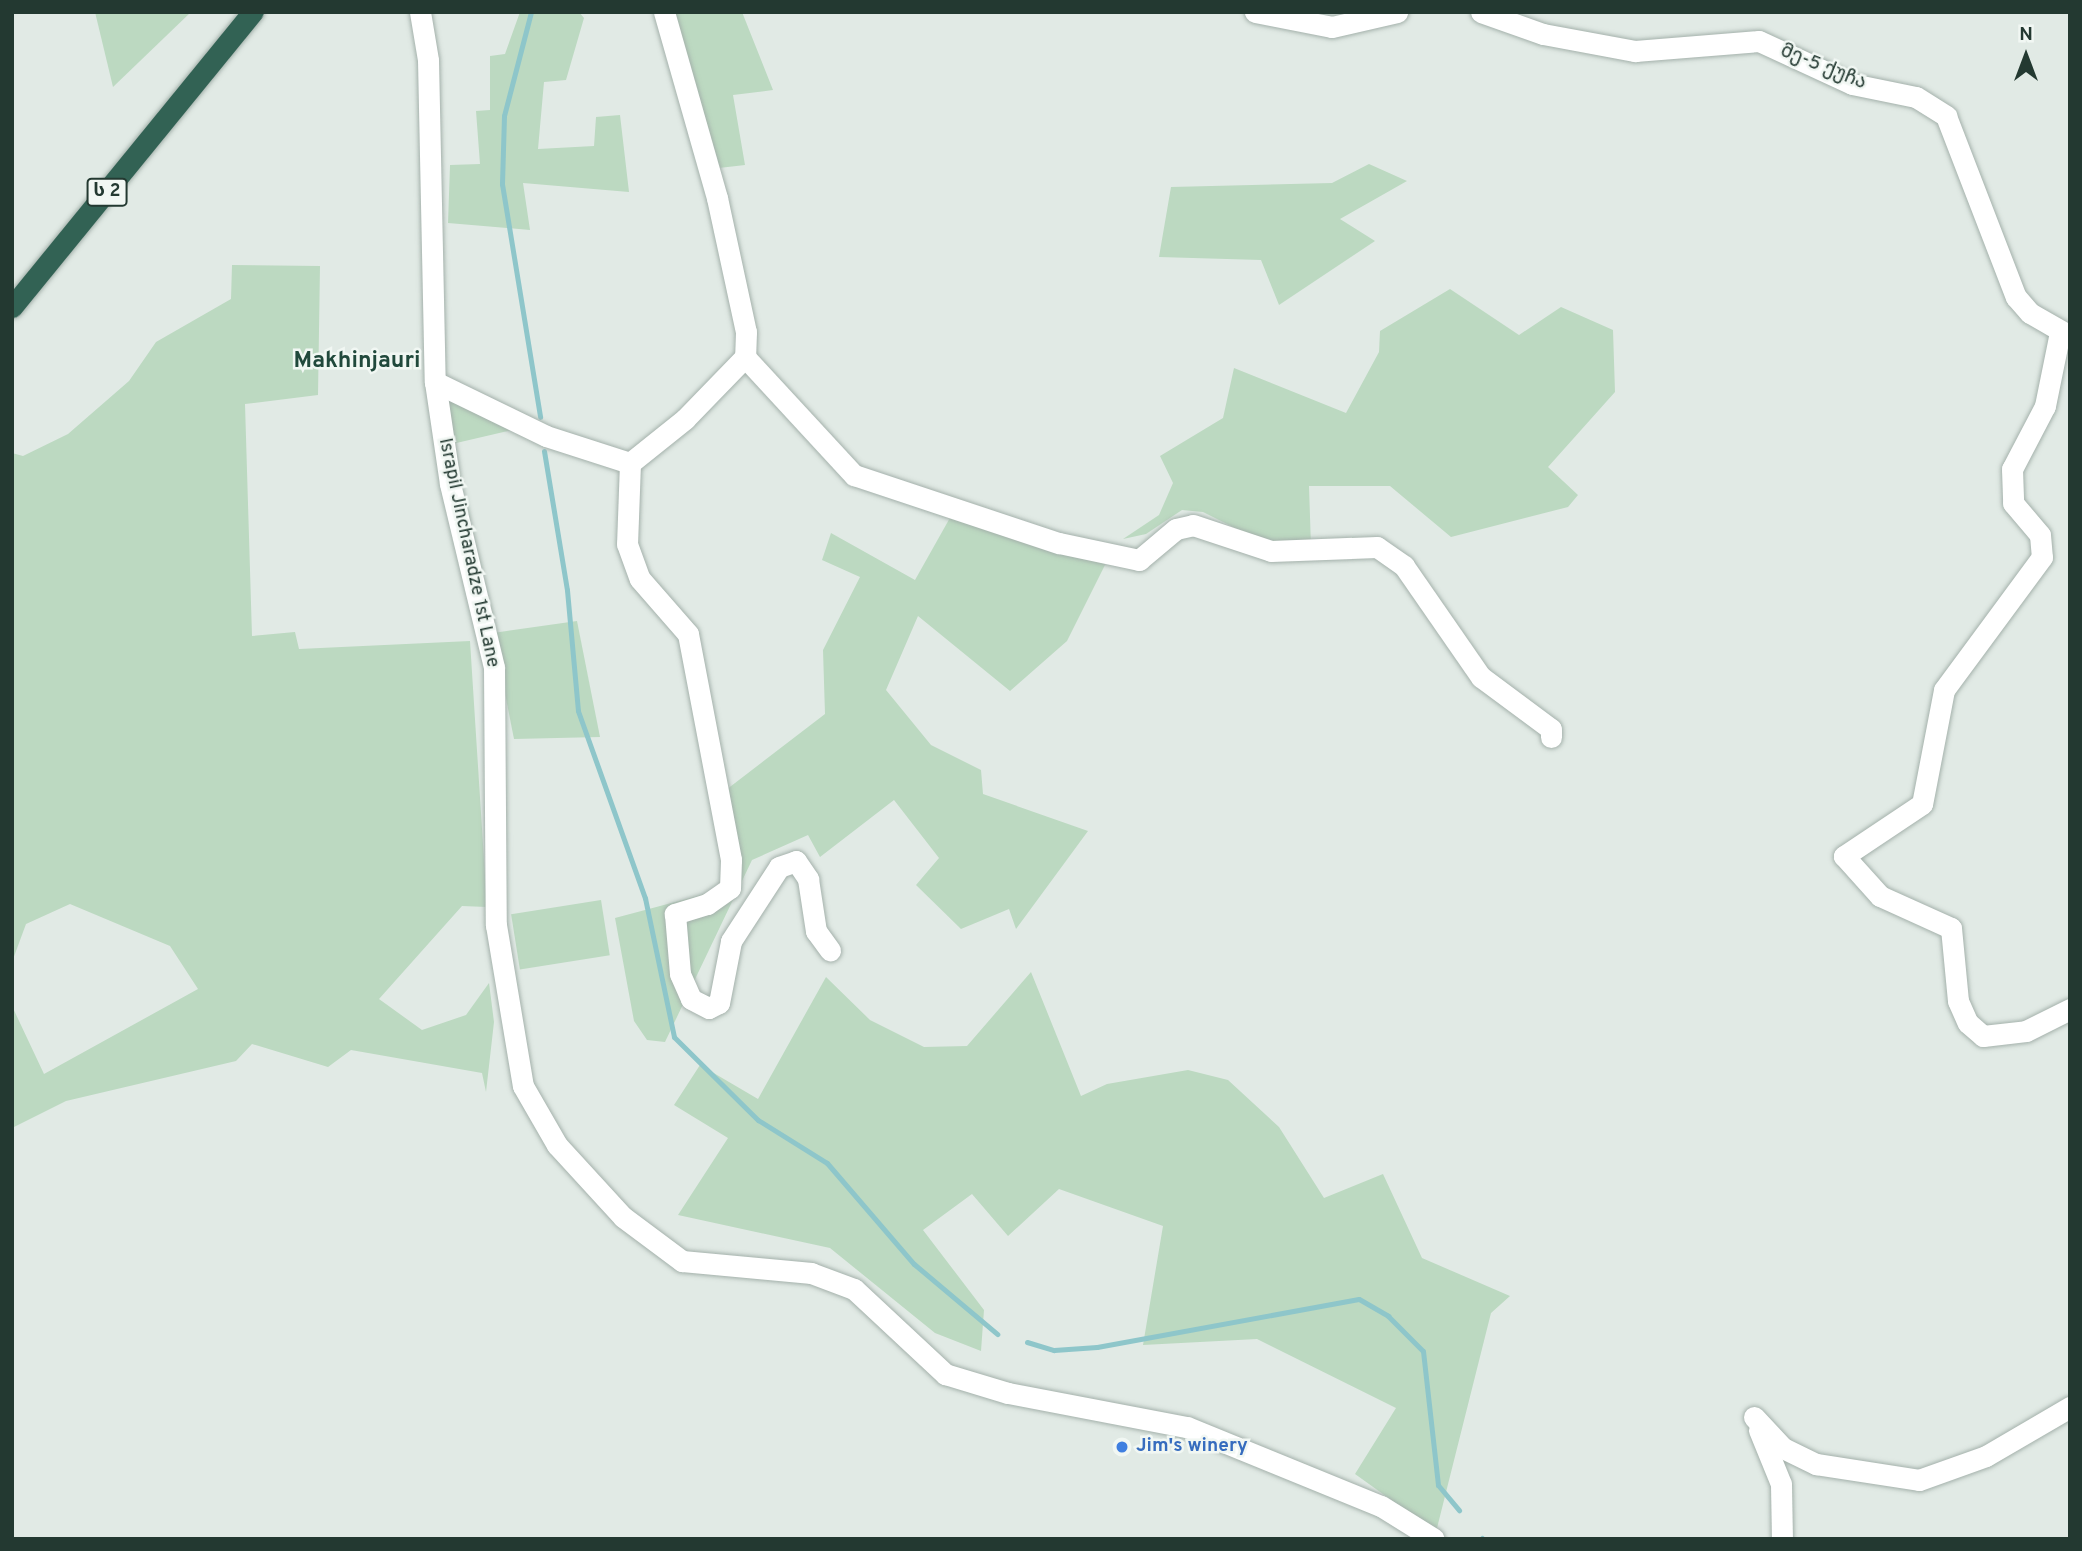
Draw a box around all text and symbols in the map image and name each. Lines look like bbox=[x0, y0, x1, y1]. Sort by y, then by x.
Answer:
north arrow bbox=[1991, 21, 2061, 91]
text: N bbox=[2019, 23, 2033, 47]
street label: მე-5 ქუჩა bbox=[1777, 40, 1869, 96]
road number: ს 2 bbox=[86, 177, 128, 206]
district label: Makhinjauri bbox=[294, 348, 420, 376]
street label: Israpil Jincharadze 1st Lane bbox=[433, 436, 503, 670]
place label: Jim's winery bbox=[1136, 1436, 1248, 1458]
marker: Jim's winery bbox=[1114, 1439, 1130, 1455]

